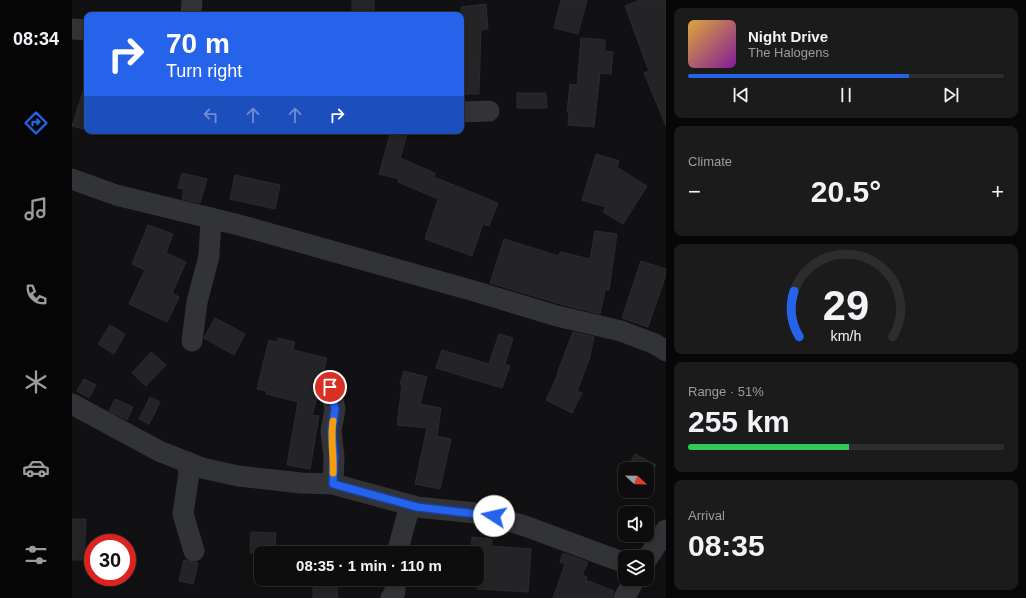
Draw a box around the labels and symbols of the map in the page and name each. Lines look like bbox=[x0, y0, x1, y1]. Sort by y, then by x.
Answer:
pin bbox=[313, 370, 347, 404]
north arrow bbox=[618, 462, 654, 498]
position arrow bbox=[473, 495, 515, 537]
speed limit sign: 30 bbox=[84, 534, 136, 586]

